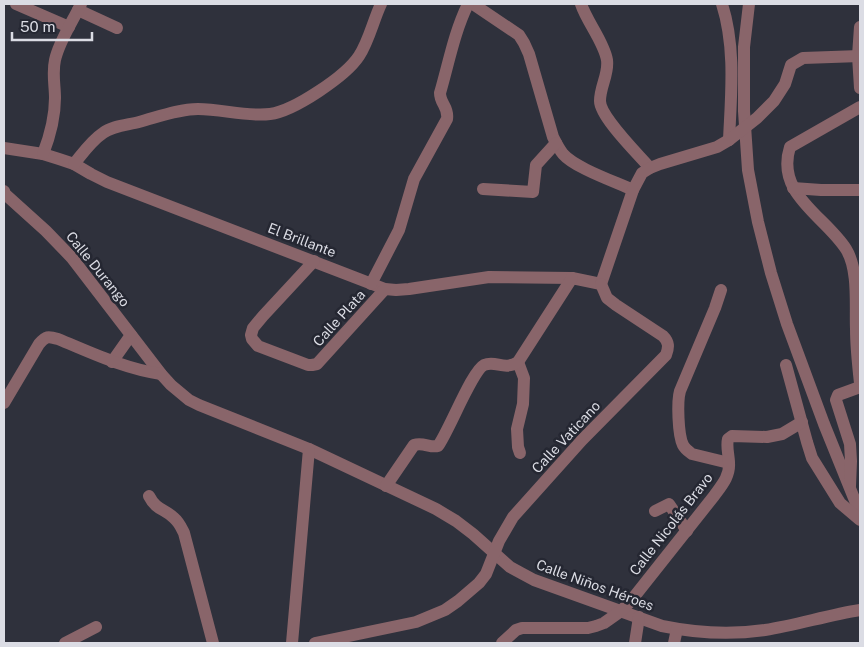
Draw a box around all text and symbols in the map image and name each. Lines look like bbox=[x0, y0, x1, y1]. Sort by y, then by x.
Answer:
scale bar bbox=[12, 10, 92, 42]
text: 50 m bbox=[20, 18, 55, 35]
street label: El Brillante bbox=[266, 220, 338, 260]
street label: Calle Durango bbox=[63, 228, 133, 310]
street label: Calle Plata bbox=[310, 287, 368, 349]
street label: Calle Vaticano bbox=[529, 398, 603, 476]
street label: Calle Nicolás Bravo bbox=[626, 470, 716, 578]
street label: Calle Niños Héroes bbox=[534, 556, 656, 614]

